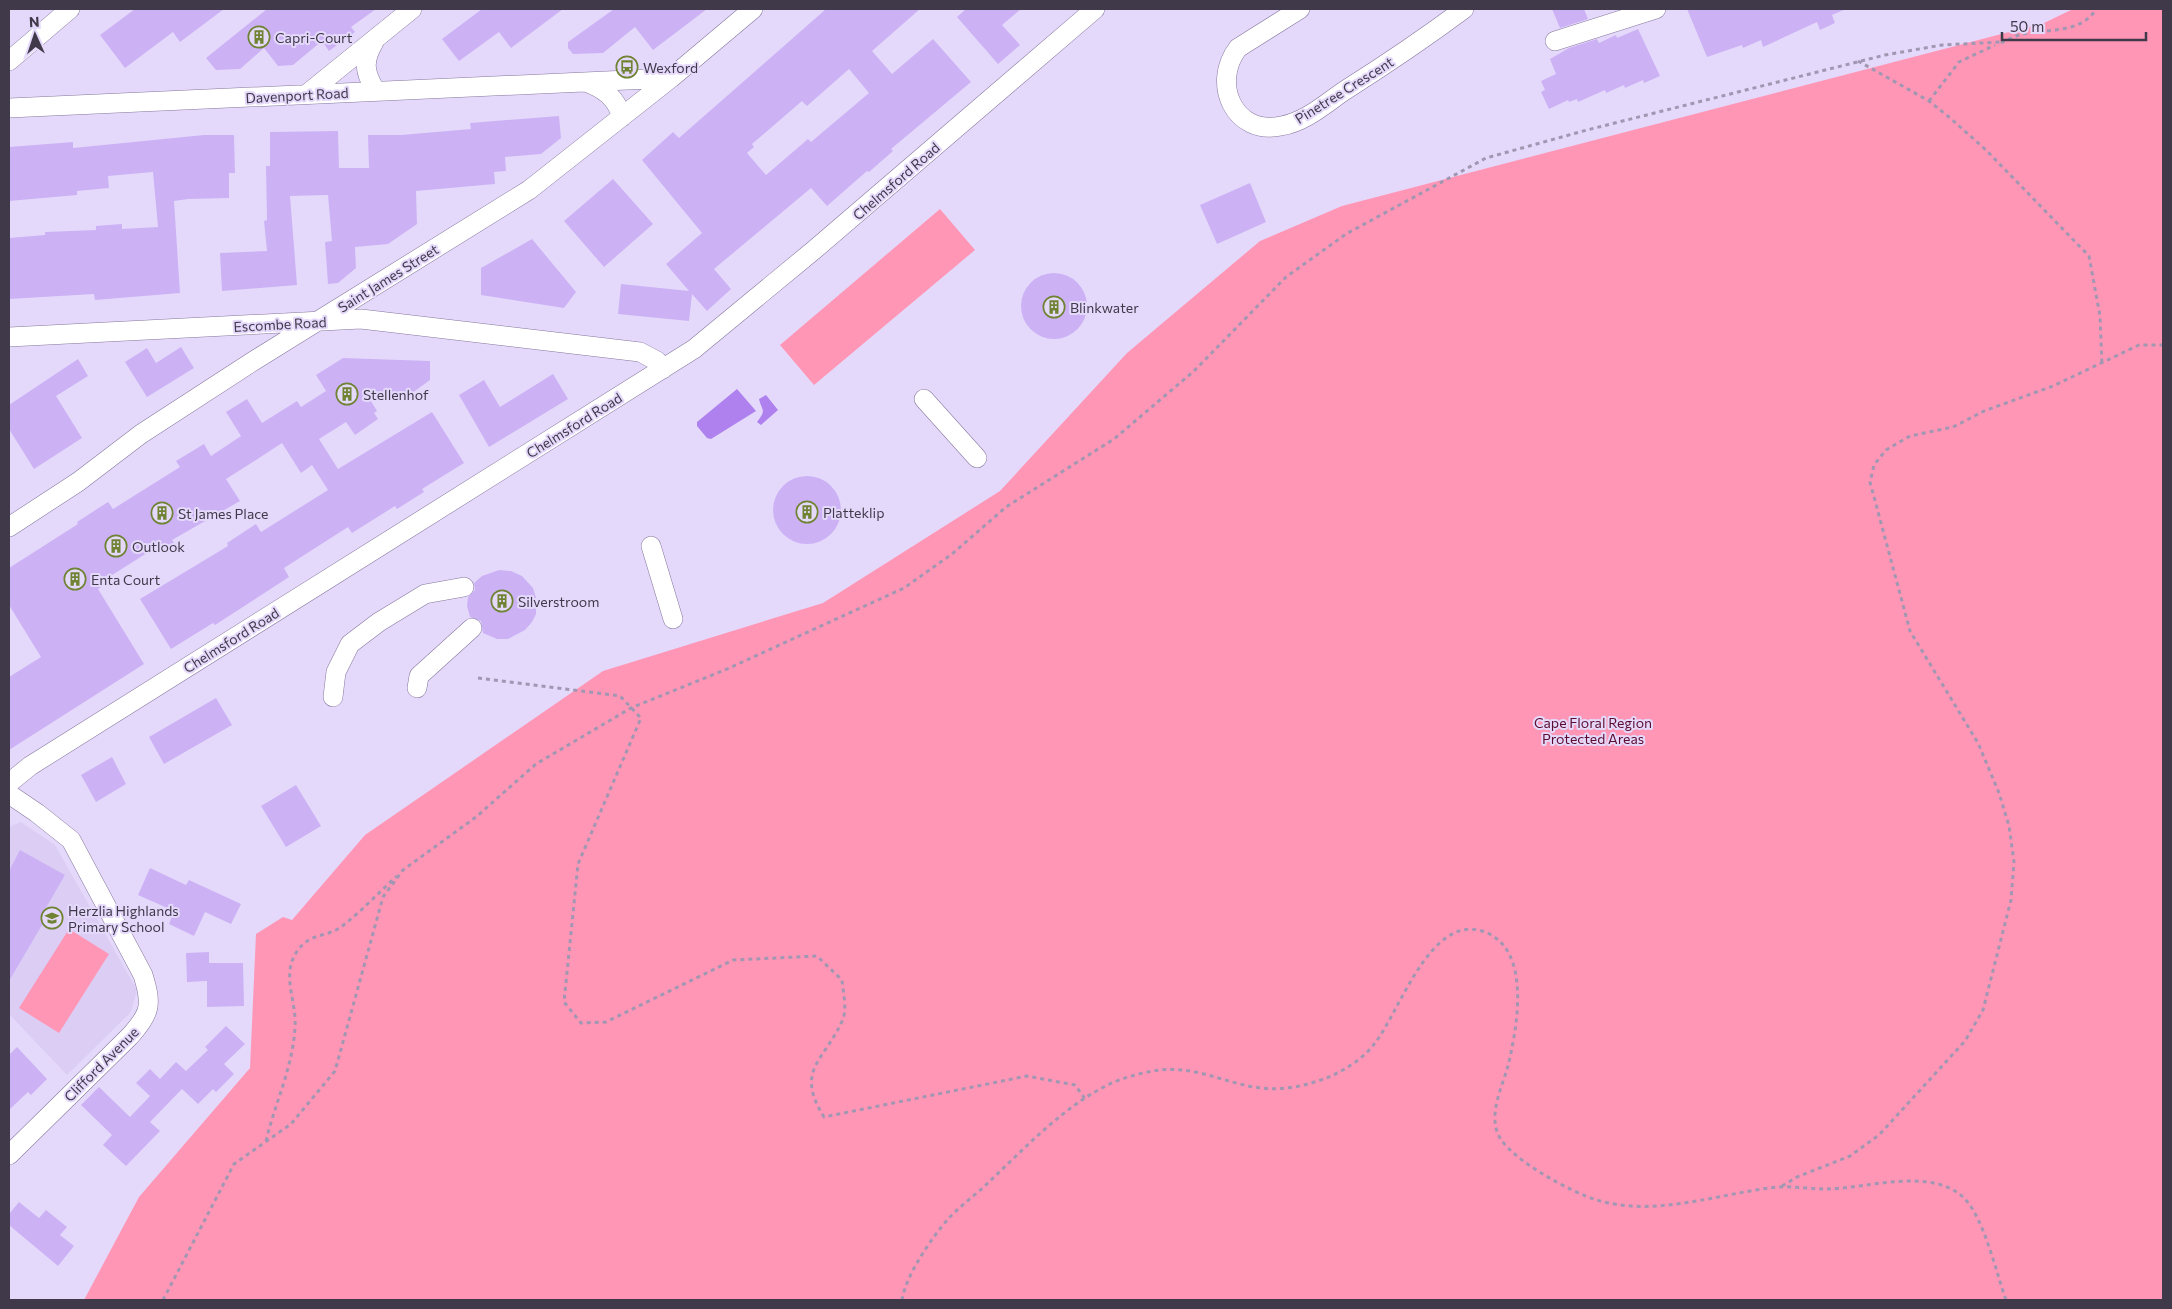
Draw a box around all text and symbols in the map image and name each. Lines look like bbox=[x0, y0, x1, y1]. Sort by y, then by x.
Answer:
north arrow bbox=[10, 10, 60, 60]
scale bar bbox=[2002, 10, 2146, 42]
text: N bbox=[29, 13, 40, 30]
text: 50 m bbox=[2010, 17, 2044, 35]
building icon: Capri-Court bbox=[247, 25, 271, 49]
place label: Capri-Court bbox=[275, 29, 353, 46]
street label: Pinetree Crescent bbox=[1292, 53, 1397, 127]
bus stop icon: Wexford bbox=[615, 55, 639, 79]
place label: Wexford bbox=[643, 59, 698, 76]
street label: Davenport Road bbox=[245, 84, 349, 106]
street label: Chelmsford Road bbox=[849, 139, 943, 223]
street label: Saint James Street bbox=[335, 240, 442, 316]
building icon: Blinkwater bbox=[1042, 295, 1066, 319]
place label: Blinkwater bbox=[1070, 299, 1139, 316]
street label: Escombe Road bbox=[233, 313, 327, 335]
building icon: Stellenhof bbox=[335, 382, 359, 406]
place label: Stellenhof bbox=[363, 386, 429, 403]
street label: Chelmsford Road bbox=[523, 389, 625, 461]
building icon: Platteklip bbox=[795, 500, 819, 524]
building icon: St James Place bbox=[150, 501, 174, 525]
place label: Platteklip bbox=[823, 504, 884, 521]
place label: St James Place bbox=[178, 505, 269, 522]
building icon: Outlook bbox=[104, 534, 128, 558]
place label: Outlook bbox=[132, 538, 185, 555]
building icon: Enta Court bbox=[63, 567, 87, 591]
place label: Enta Court bbox=[91, 571, 160, 588]
building icon: Silverstroom bbox=[490, 589, 514, 613]
place label: Silverstroom bbox=[518, 593, 599, 610]
street label: Chelmsford Road bbox=[180, 604, 282, 676]
park label: Cape Floral Region Protected Areas bbox=[1534, 714, 1652, 747]
place label: Herzlia Highlands Primary School bbox=[68, 902, 179, 935]
school or university icon: Herzlia Highlands Primary School bbox=[40, 906, 64, 930]
street label: Clifford Avenue bbox=[60, 1023, 142, 1105]

